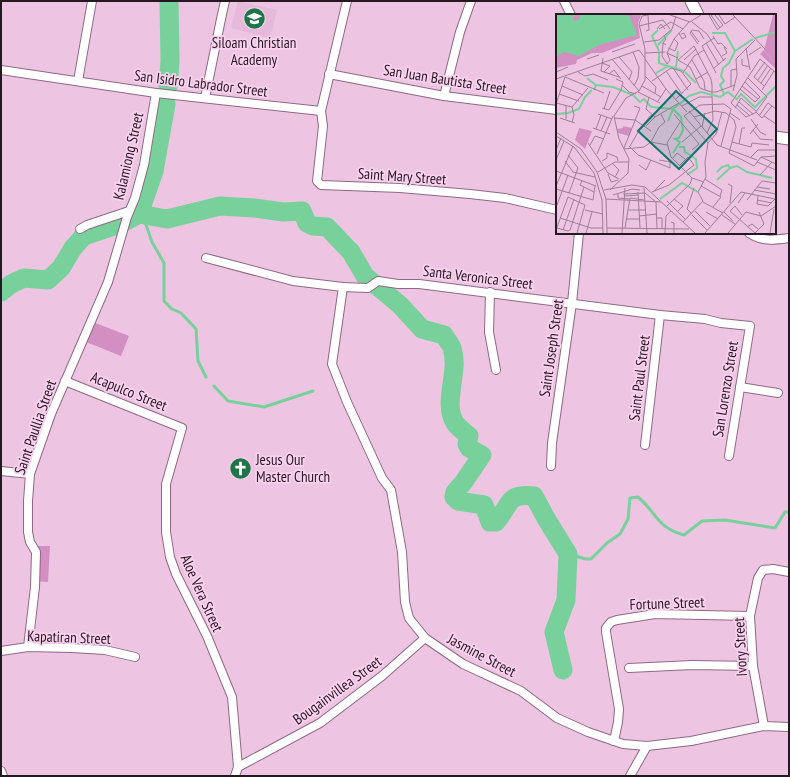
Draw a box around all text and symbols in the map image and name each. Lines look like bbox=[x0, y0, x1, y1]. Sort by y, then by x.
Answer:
school or university icon: Siloam Christian Academy bbox=[241, 6, 267, 32]
inset map bbox=[556, 14, 776, 234]
place label: Siloam Christian Academy bbox=[212, 33, 296, 69]
street label: San Juan Bautista Street bbox=[382, 60, 508, 98]
street label: San Isidro Labrador Street bbox=[133, 65, 269, 101]
street label: Kalamiong Street bbox=[109, 110, 147, 202]
street label: Saint Mary Street bbox=[357, 163, 447, 189]
street label: Santa Veronica Street bbox=[422, 261, 534, 293]
street label: Saint Joseph Street bbox=[535, 298, 567, 398]
street label: Saint Paul Street bbox=[624, 334, 654, 422]
street label: San Lorenzo Street bbox=[708, 340, 742, 438]
street label: Acapulco Street bbox=[88, 367, 170, 415]
street label: Saint Paullia Street bbox=[10, 377, 60, 477]
place label: Jesus Our Master Church bbox=[255, 450, 330, 486]
church icon: Jesus Our Master Church bbox=[228, 455, 254, 481]
street label: Aloe Vera Street bbox=[176, 551, 228, 635]
street label: Fortune Street bbox=[629, 592, 705, 614]
street label: Ivory Street bbox=[729, 617, 751, 677]
street label: Kapatiran Street bbox=[27, 626, 111, 648]
street label: Jasmine Street bbox=[444, 629, 519, 681]
street label: Bougainvillea Street bbox=[289, 651, 385, 729]

